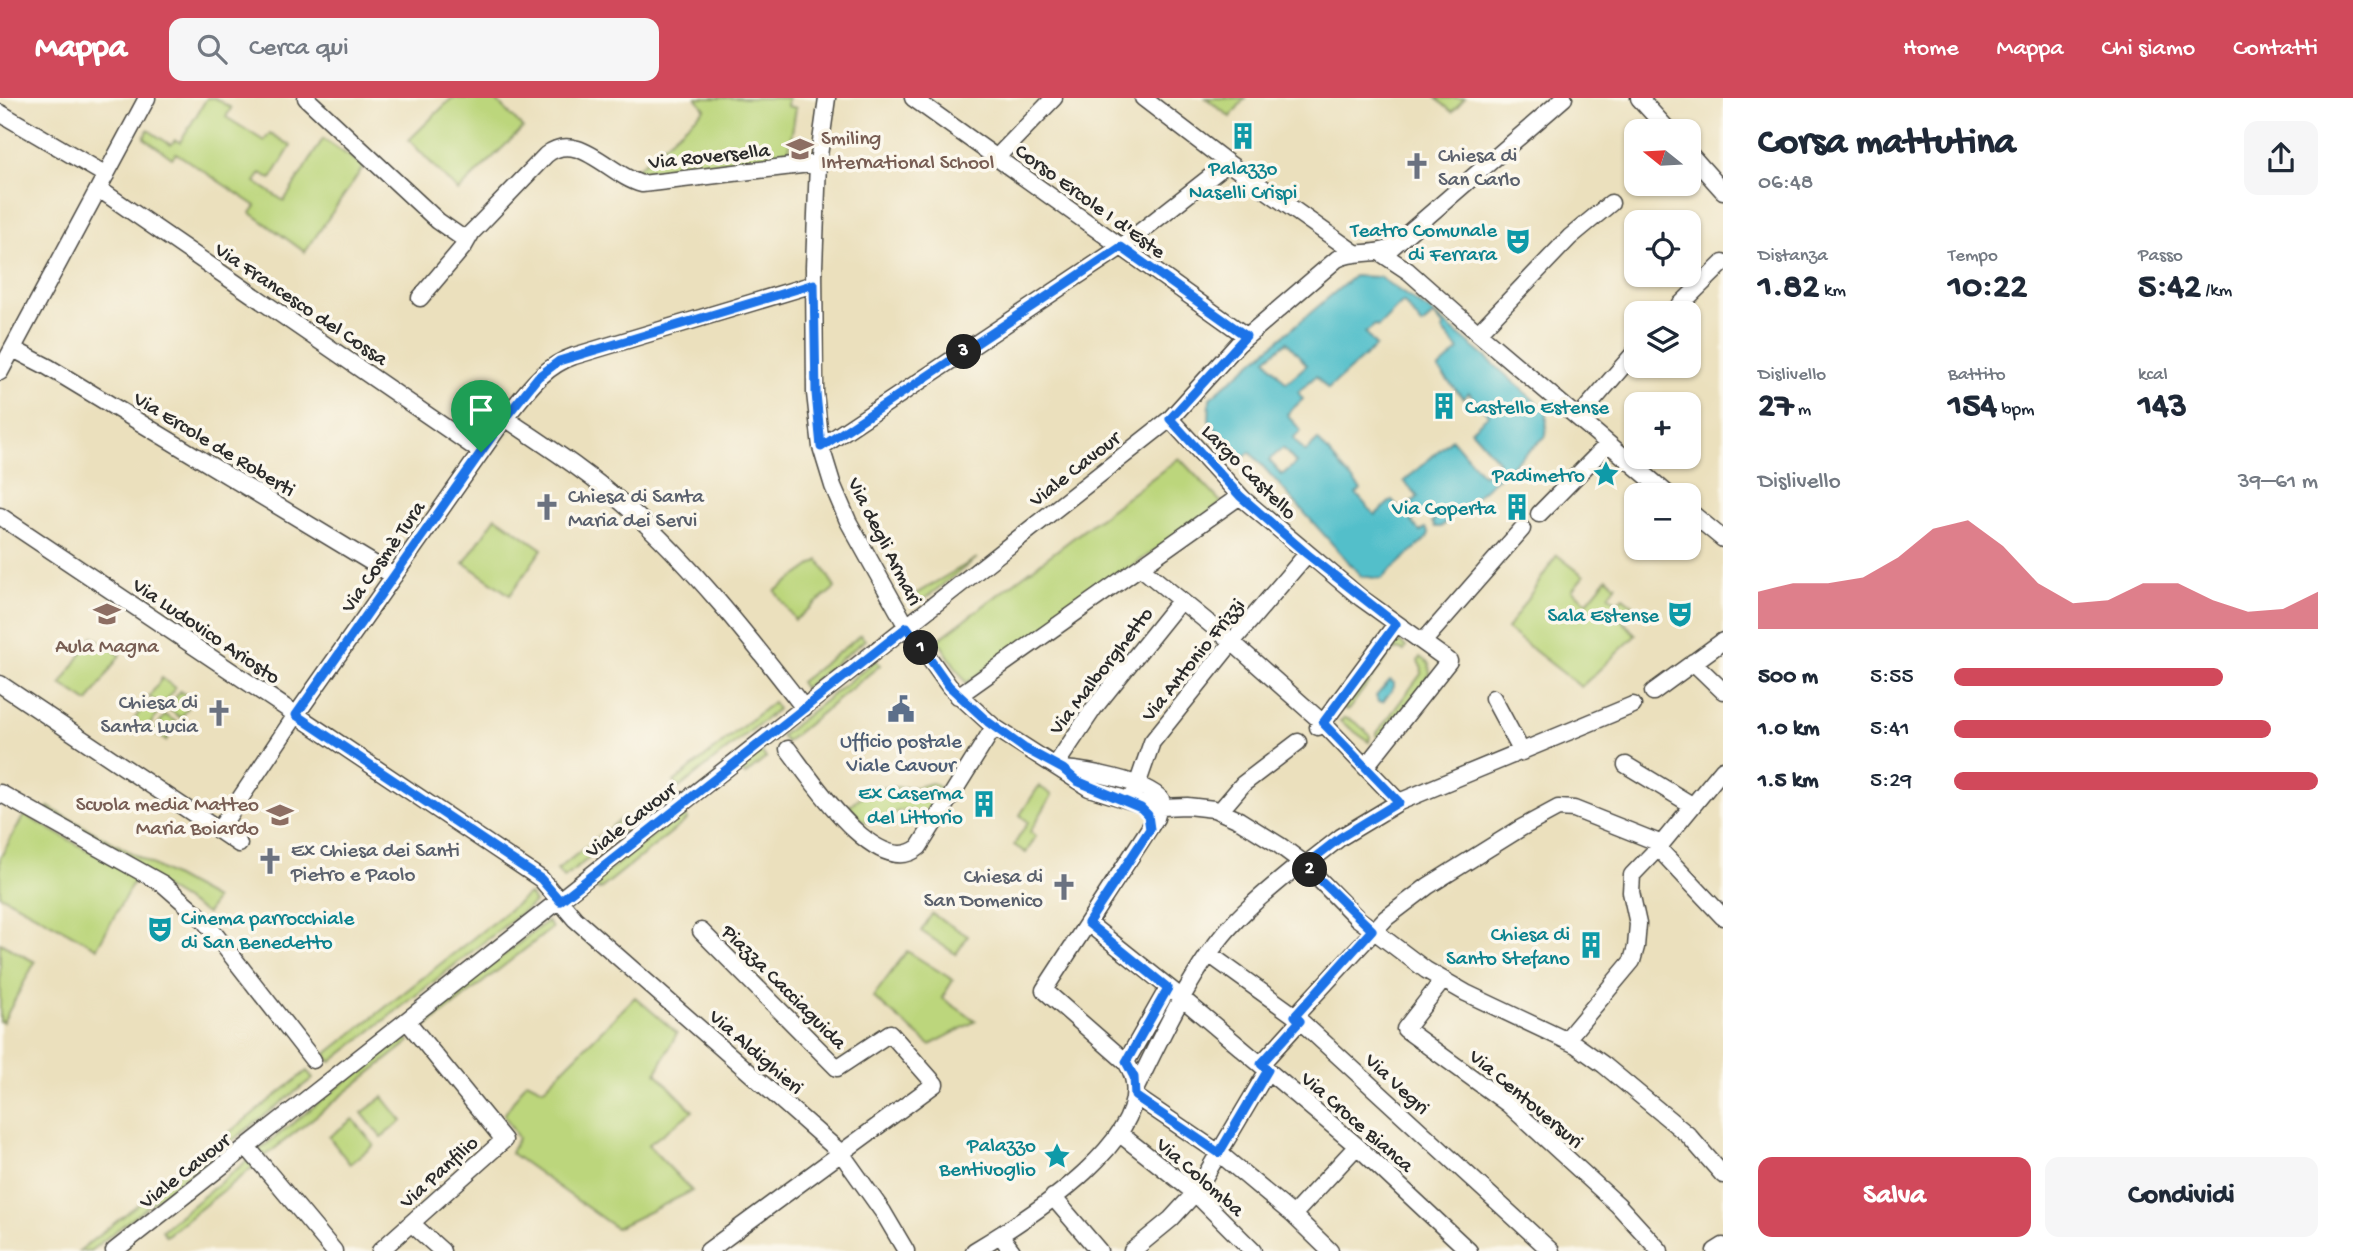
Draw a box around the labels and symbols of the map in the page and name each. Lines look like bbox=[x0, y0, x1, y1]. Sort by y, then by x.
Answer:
north arrow bbox=[1624, 119, 1701, 196]
building icon: Palazzo Naselli Crispi bbox=[1228, 121, 1258, 151]
place label: Smiling International School bbox=[821, 128, 994, 177]
school or university icon: Smiling International School bbox=[785, 134, 815, 164]
street label: Via Roversella bbox=[647, 140, 773, 177]
street label: Corso Ercole I d'Este bbox=[1009, 140, 1170, 267]
place label: Chiesa di San Carlo bbox=[1438, 145, 1520, 194]
church icon: Chiesa di San Carlo bbox=[1402, 151, 1432, 181]
place label: Palazzo Naselli Crispi bbox=[1189, 158, 1297, 207]
place label: Teatro Comunale di Ferrara bbox=[1349, 220, 1498, 269]
theatre icon: Teatro Comunale di Ferrara bbox=[1503, 226, 1533, 256]
street label: Via Francesco del Cossa bbox=[208, 238, 393, 374]
pin: 3 bbox=[946, 334, 982, 370]
pin bbox=[451, 380, 511, 452]
street label: Via Ercole de Roberti bbox=[127, 387, 299, 504]
building icon: Castello Estense bbox=[1429, 391, 1459, 421]
place label: Castello Estense bbox=[1465, 397, 1610, 422]
street label: Largo Castello bbox=[1195, 420, 1301, 527]
street label: Viale Cavour bbox=[1025, 426, 1128, 515]
place icon: Padimetro bbox=[1591, 459, 1621, 489]
place label: Padimetro bbox=[1491, 465, 1585, 490]
street label: Via degli Armari bbox=[839, 473, 926, 611]
place label: Chiesa di Santa Maria dei Servi bbox=[568, 486, 705, 535]
church icon: Chiesa di Santa Maria dei Servi bbox=[532, 492, 562, 522]
building icon: Via Coperta bbox=[1502, 492, 1532, 522]
street label: Via Cosmè Tura bbox=[337, 496, 433, 619]
place label: Via Coperta bbox=[1391, 498, 1497, 523]
street label: Via Ludovico Ariosto bbox=[126, 574, 284, 692]
street label: Via Antonio Frizzi bbox=[1137, 595, 1252, 728]
school or university icon: Aula Magna bbox=[92, 599, 122, 629]
theatre icon: Sala Estense bbox=[1665, 599, 1695, 629]
street label: Via Malborghetto bbox=[1045, 603, 1160, 742]
place label: Sala Estense bbox=[1548, 605, 1660, 630]
pin: 1 bbox=[904, 630, 939, 666]
place label: Aula Magna bbox=[55, 636, 160, 661]
place label: Chiesa di Santa Lucia bbox=[101, 692, 199, 741]
public building icon: Ufficio postale Viale Cavour bbox=[886, 694, 916, 724]
church icon: Chiesa di Santa Lucia bbox=[204, 698, 234, 728]
place label: Ufficio postale Viale Cavour bbox=[840, 731, 963, 780]
street label: Viale Cavour bbox=[581, 777, 684, 866]
place label: Ex Caserma del Littorio bbox=[858, 783, 964, 832]
building icon: Ex Caserma del Littorio bbox=[969, 789, 999, 819]
place label: Scuola media Matteo Maria Boiardo bbox=[76, 794, 259, 843]
school or university icon: Scuola media Matteo Maria Boiardo bbox=[265, 800, 295, 830]
place label: Ex Chiesa dei Santi Pietro e Paolo bbox=[290, 840, 460, 889]
church icon: Ex Chiesa dei Santi Pietro e Paolo bbox=[255, 846, 285, 876]
pin: 2 bbox=[1292, 852, 1328, 888]
place label: Chiesa di San Domenico bbox=[924, 866, 1043, 915]
church icon: Chiesa di San Domenico bbox=[1049, 872, 1079, 902]
place label: Cinema parrocchiale di San Benedetto bbox=[181, 908, 355, 957]
theatre icon: Cinema parrocchiale di San Benedetto bbox=[145, 914, 175, 944]
street label: Piazza Cacciaguida bbox=[714, 920, 851, 1057]
place label: Chiesa di Santo Stefano bbox=[1446, 924, 1570, 973]
building icon: Chiesa di Santo Stefano bbox=[1576, 930, 1606, 960]
street label: Via Aldighieri bbox=[701, 1005, 807, 1102]
street label: Via Centoversuri bbox=[1462, 1045, 1587, 1156]
street label: Via Vegri bbox=[1357, 1049, 1433, 1122]
street label: Via Croce Bianca bbox=[1293, 1067, 1418, 1180]
street label: Viale Cavour bbox=[135, 1128, 238, 1217]
street label: Via Panfilio bbox=[395, 1132, 485, 1216]
street label: Via Colomba bbox=[1149, 1133, 1249, 1224]
place label: Palazzo Bentivoglio bbox=[938, 1135, 1036, 1184]
place icon: Palazzo Bentivoglio bbox=[1042, 1141, 1072, 1171]

